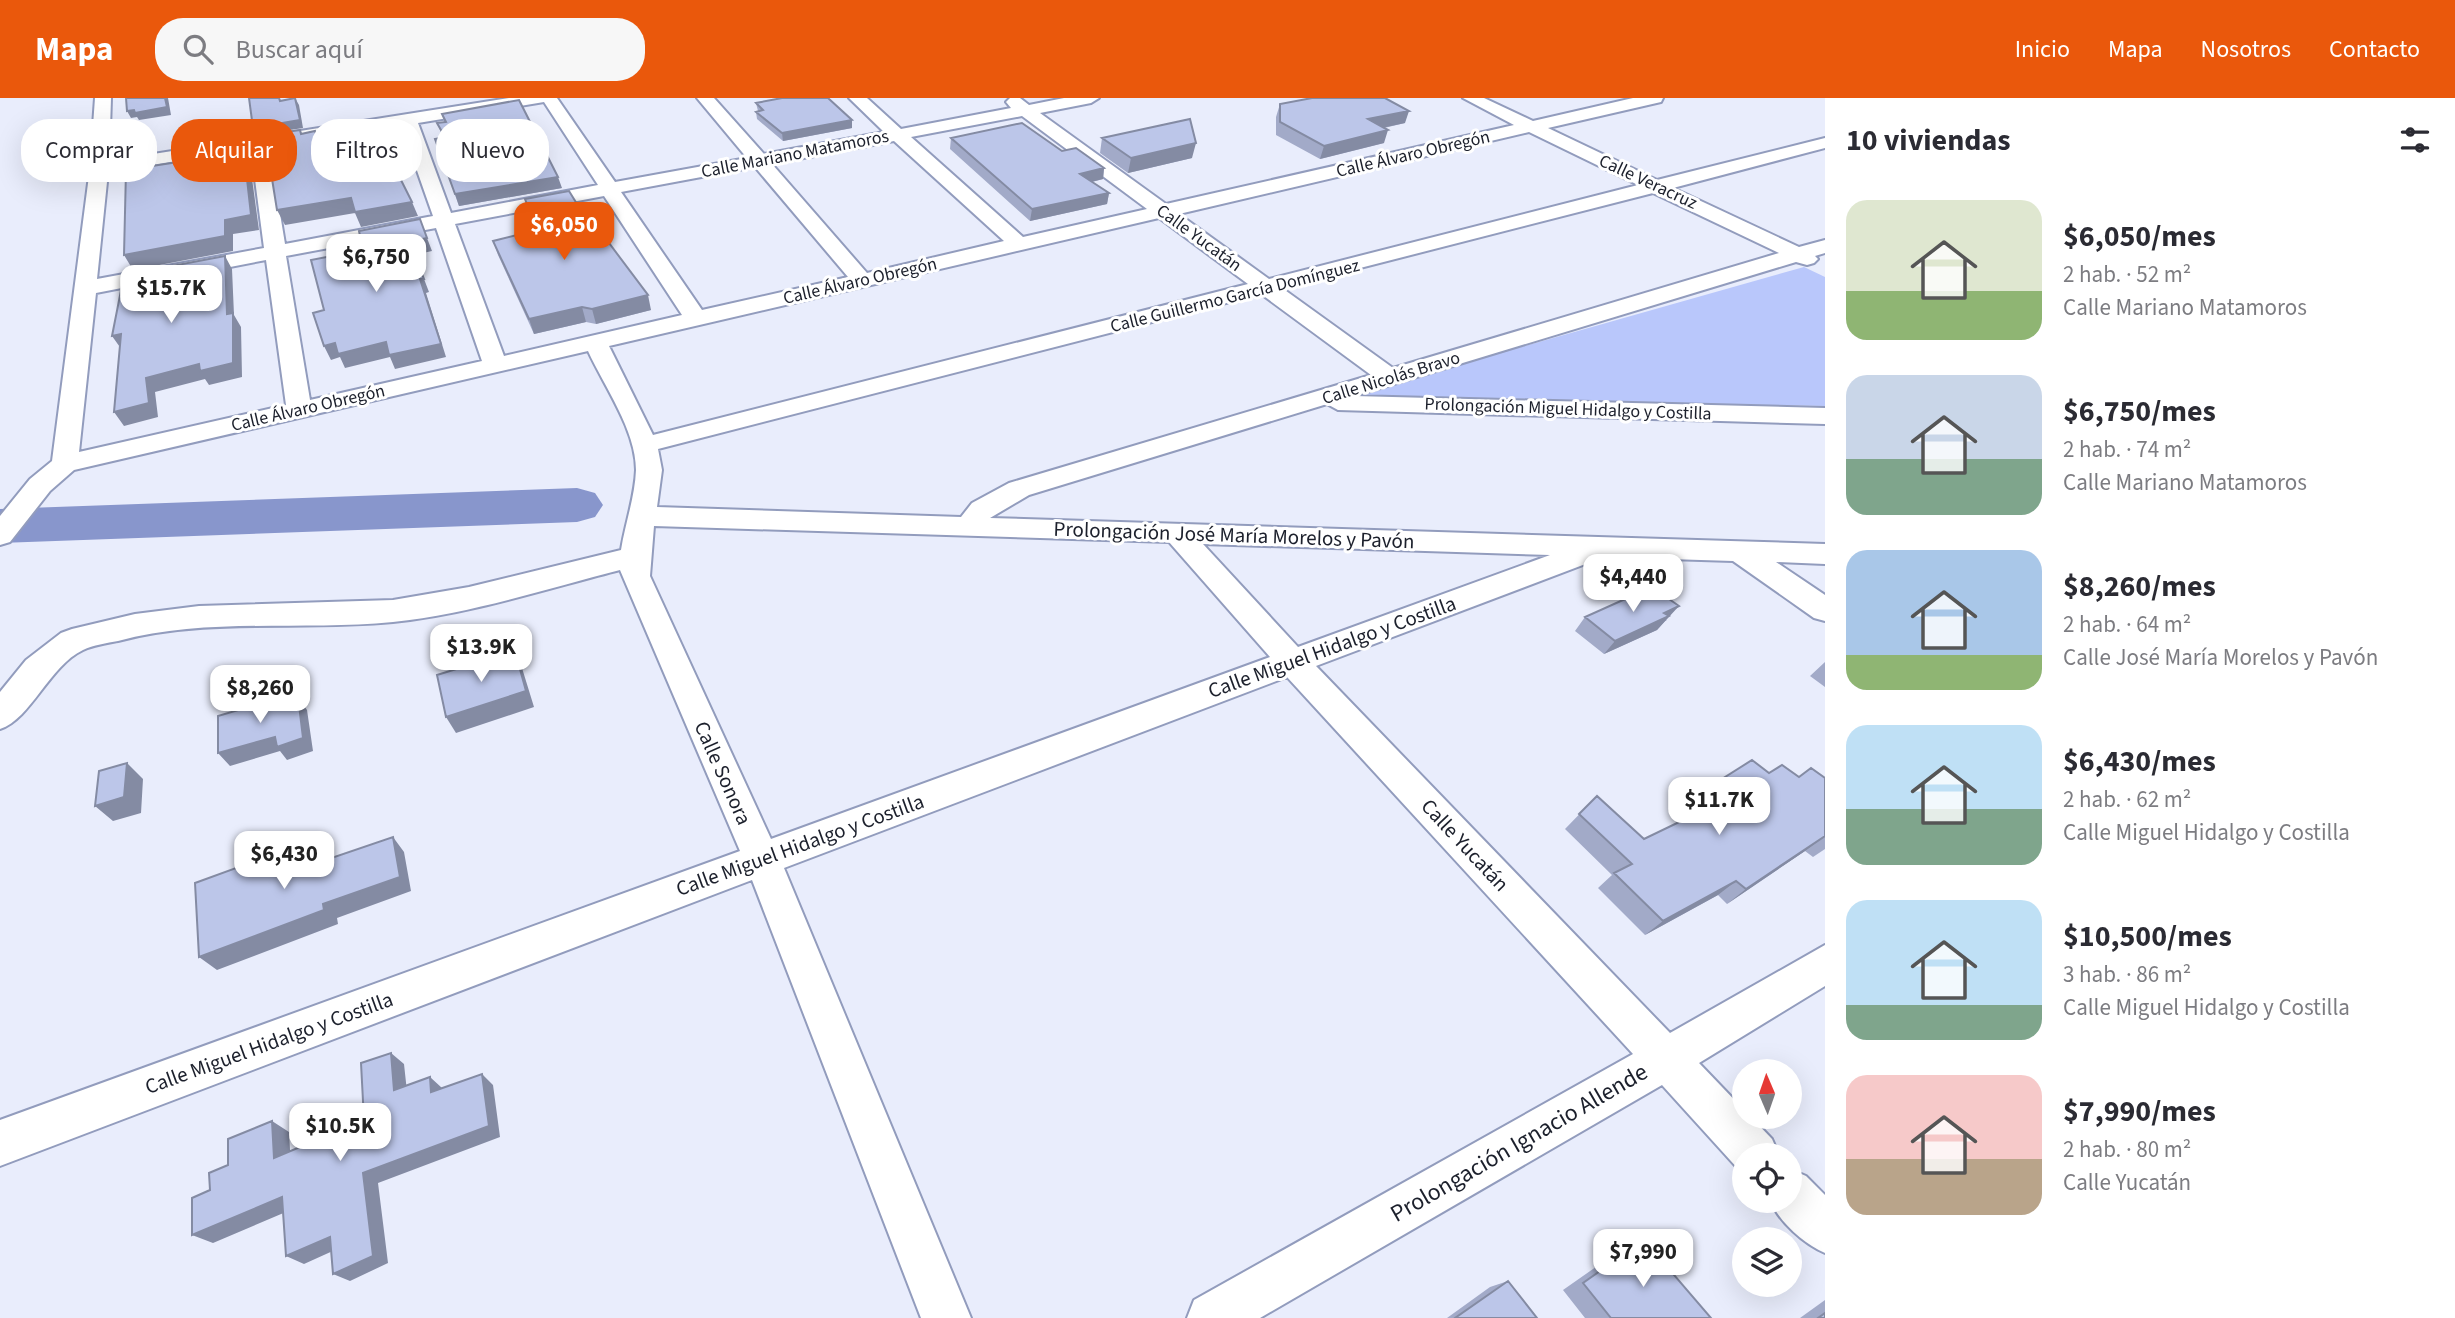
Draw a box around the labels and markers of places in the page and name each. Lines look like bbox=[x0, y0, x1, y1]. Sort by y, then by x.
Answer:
pin: $6,050 bbox=[507, 202, 621, 262]
pin: $6,750 bbox=[319, 234, 433, 294]
pin: $15.7K bbox=[114, 266, 228, 325]
pin: $4,440 bbox=[1576, 554, 1690, 614]
pin: $13.9K bbox=[424, 624, 538, 684]
pin: $8,260 bbox=[203, 666, 317, 725]
pin: $11.7K bbox=[1662, 778, 1776, 837]
pin: $6,430 bbox=[227, 832, 341, 891]
pin: $10.5K bbox=[283, 1104, 397, 1163]
pin: $7,990 bbox=[1586, 1230, 1700, 1289]

